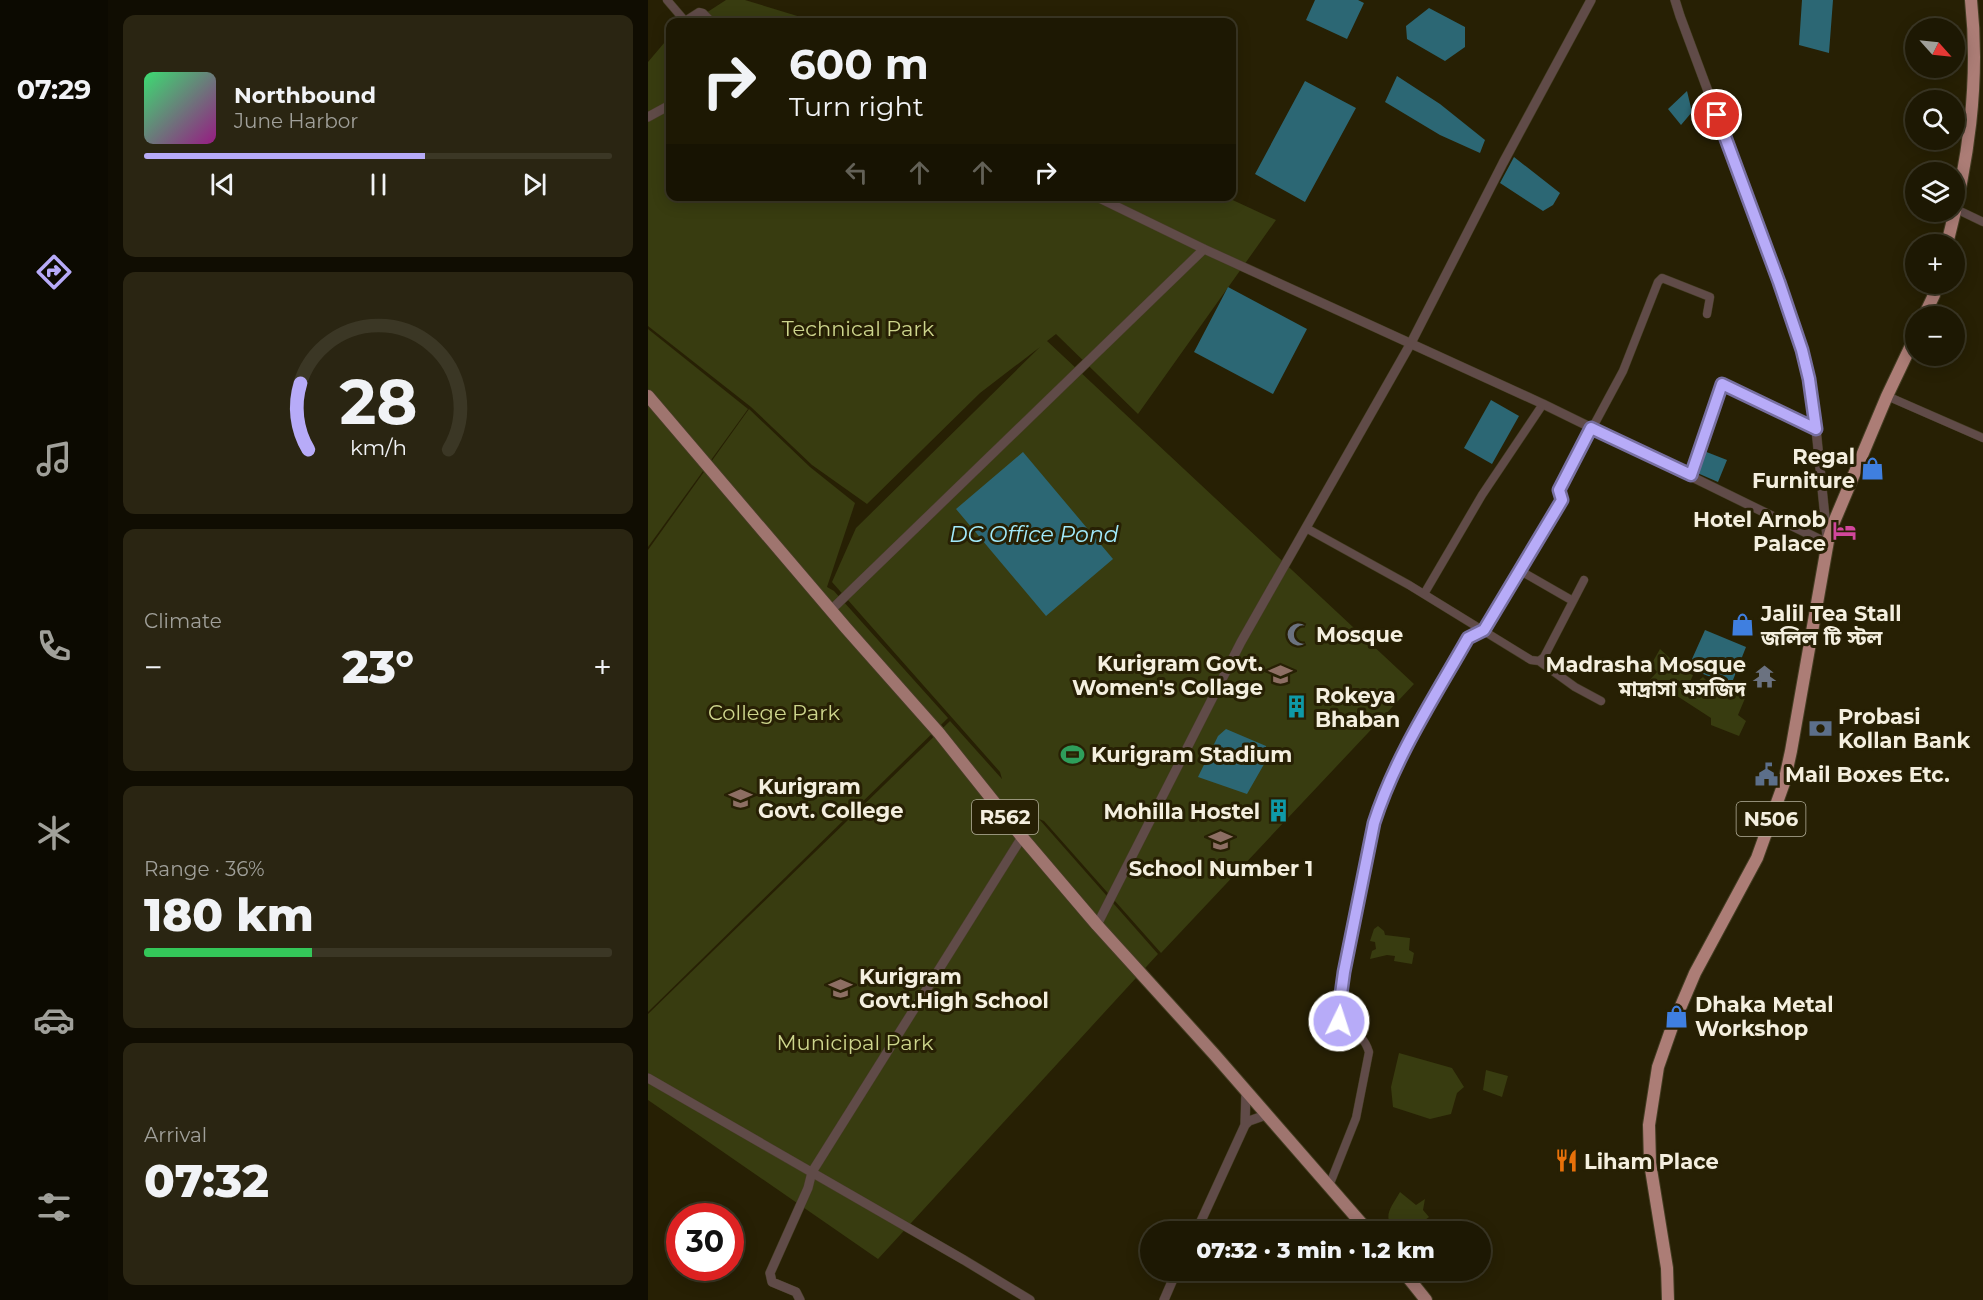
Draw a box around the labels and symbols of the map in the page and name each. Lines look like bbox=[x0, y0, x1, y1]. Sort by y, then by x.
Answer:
north arrow bbox=[1905, 18, 1965, 78]
pin bbox=[1691, 89, 1742, 140]
park label: Technical Park bbox=[782, 316, 935, 341]
place label: Regal Furniture bbox=[1752, 444, 1855, 493]
shop icon: Regal Furniture bbox=[1860, 455, 1886, 481]
place label: Hotel Arnob Palace bbox=[1693, 507, 1826, 556]
hotel icon: Hotel Arnob Palace bbox=[1831, 518, 1857, 544]
water label: DC Office Pond bbox=[949, 521, 1119, 548]
place label: Jalil Tea Stall জলিল টি স্টল bbox=[1760, 601, 1902, 650]
shop icon: Jalil Tea Stall জলিল টি স্টল bbox=[1730, 612, 1756, 638]
mosque icon: Mosque bbox=[1285, 621, 1311, 647]
place label: Mosque bbox=[1316, 622, 1403, 647]
place label: Kurigram Govt. Women's Collage bbox=[1072, 651, 1263, 700]
place label: Madrasha Mosque মাদ্রাসা মসজিদ bbox=[1545, 652, 1747, 701]
school or university icon: Kurigram Govt. Women's Collage bbox=[1268, 662, 1294, 688]
temple icon: Madrasha Mosque মাদ্রাসা মসজিদ bbox=[1751, 663, 1777, 689]
place label: Rokeya Bhaban bbox=[1315, 683, 1400, 732]
building icon: Rokeya Bhaban bbox=[1284, 694, 1310, 720]
park label: College Park bbox=[708, 700, 840, 725]
place label: Probasi Kollan Bank bbox=[1838, 704, 1970, 753]
bank icon: Probasi Kollan Bank bbox=[1807, 715, 1833, 741]
sports icon: Kurigram Stadium bbox=[1060, 741, 1086, 767]
place label: Kurigram Stadium bbox=[1091, 742, 1292, 767]
public building icon: Mail Boxes Etc. bbox=[1754, 761, 1780, 787]
place label: Mail Boxes Etc. bbox=[1785, 762, 1950, 787]
place label: Kurigram Govt. College bbox=[758, 774, 904, 823]
school or university icon: Kurigram Govt. College bbox=[727, 785, 753, 811]
building icon: Mohilla Hostel bbox=[1265, 798, 1291, 824]
place label: Mohilla Hostel bbox=[1104, 799, 1260, 824]
road number: R562 bbox=[972, 800, 1038, 834]
road number: N506 bbox=[1736, 802, 1806, 836]
school or university icon: School Number 1 bbox=[1208, 827, 1234, 853]
place label: School Number 1 bbox=[1129, 856, 1313, 881]
place label: Kurigram Govt.High School bbox=[859, 964, 1049, 1013]
school or university icon: Kurigram Govt.High School bbox=[828, 975, 854, 1001]
position arrow bbox=[1307, 989, 1371, 1053]
place label: Dhaka Metal Workshop bbox=[1695, 992, 1834, 1041]
shop icon: Dhaka Metal Workshop bbox=[1664, 1003, 1690, 1029]
park label: Municipal Park bbox=[777, 1030, 934, 1055]
restaurant icon: Liham Place bbox=[1553, 1148, 1579, 1174]
place label: Liham Place bbox=[1584, 1149, 1719, 1174]
speed limit sign: 30 bbox=[666, 1203, 744, 1281]

